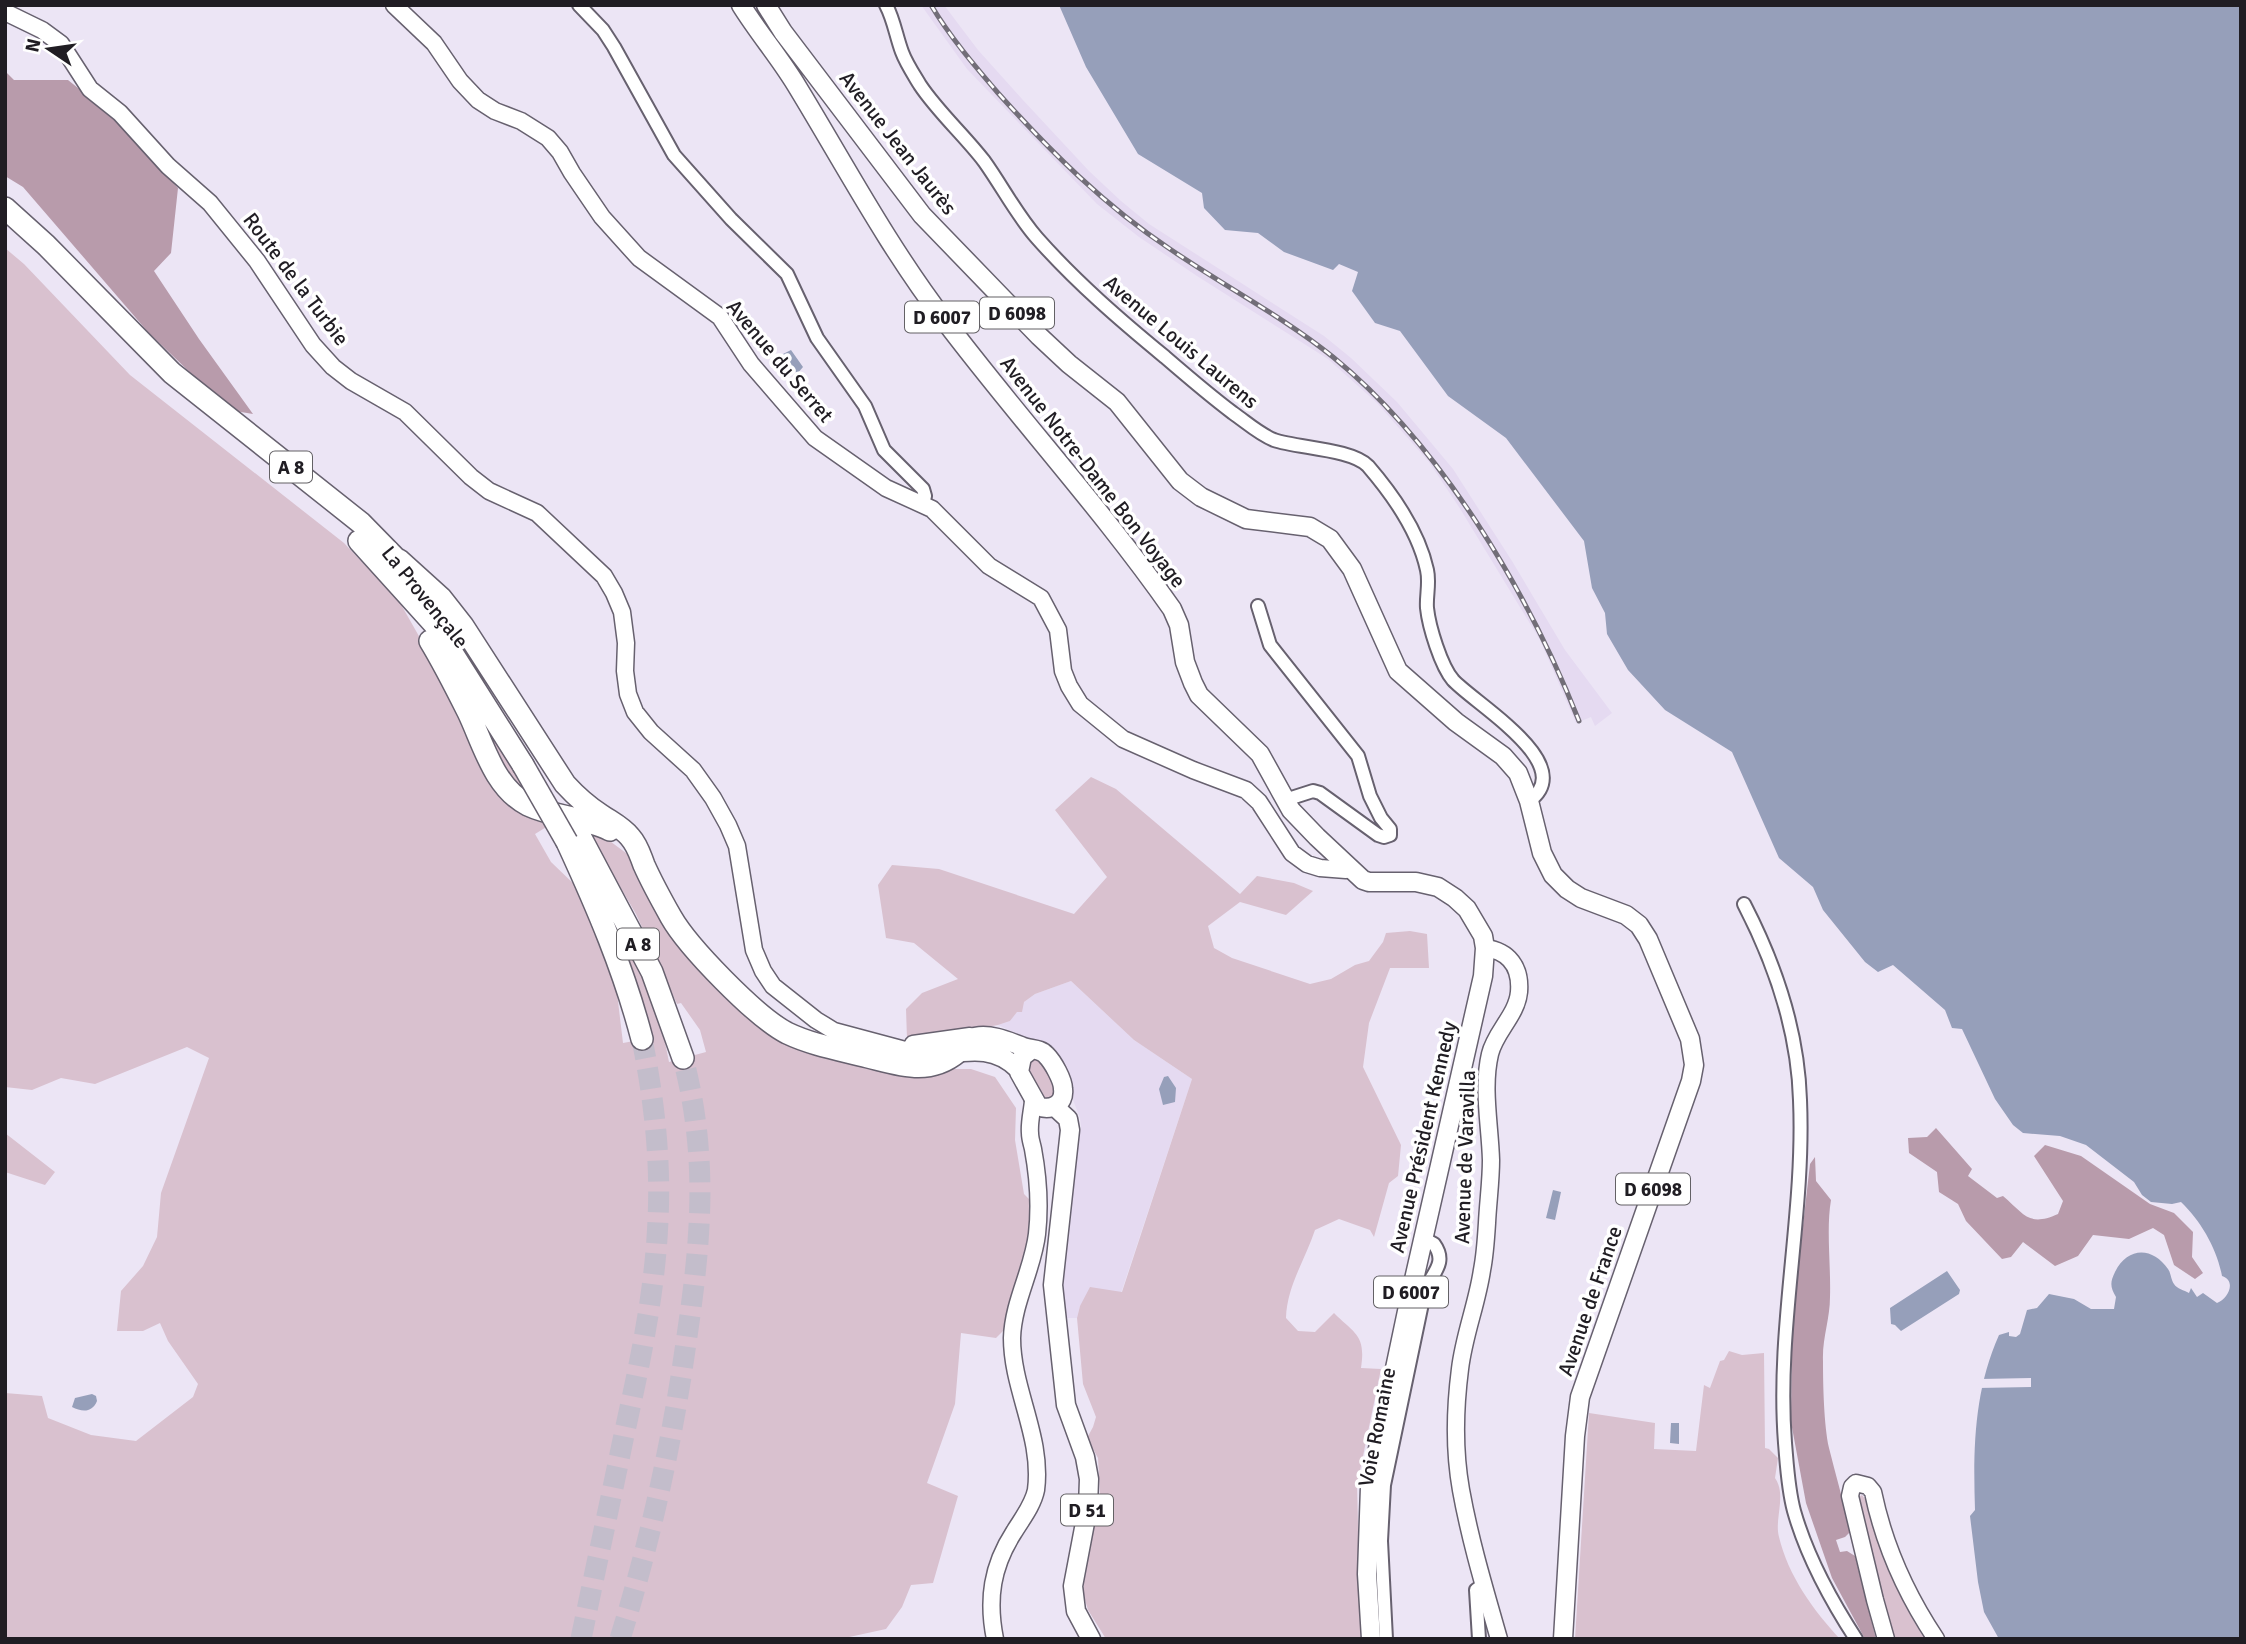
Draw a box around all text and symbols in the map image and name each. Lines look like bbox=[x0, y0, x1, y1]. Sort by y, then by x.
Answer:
north arrow bbox=[14, 14, 84, 84]
text: N bbox=[20, 36, 47, 55]
street label: Avenue Jean Jaurès bbox=[834, 66, 962, 220]
street label: Route de la Turbie bbox=[238, 207, 354, 351]
street label: Avenue Louis Laurens bbox=[1098, 270, 1264, 414]
street label: Avenue du Serret bbox=[721, 294, 839, 428]
road number: D 6098 bbox=[980, 298, 1054, 328]
road number: D 6007 bbox=[905, 302, 979, 332]
street label: Avenue Notre-Dame Bon Voyage bbox=[994, 351, 1192, 593]
road number: A 8 bbox=[270, 452, 312, 482]
street label: La Provençale bbox=[376, 541, 474, 653]
road number: A 8 bbox=[617, 928, 659, 960]
street label: Avenue Président Kennedy bbox=[1384, 1019, 1462, 1255]
street label: Avenue de Varavilla bbox=[1449, 1070, 1481, 1244]
road number: D 6098 bbox=[1616, 1174, 1690, 1204]
street label: Avenue de France bbox=[1552, 1223, 1628, 1379]
road number: D 6007 bbox=[1374, 1276, 1448, 1308]
street label: Voie Romaine bbox=[1353, 1365, 1401, 1489]
road number: D 51 bbox=[1061, 1494, 1113, 1526]

